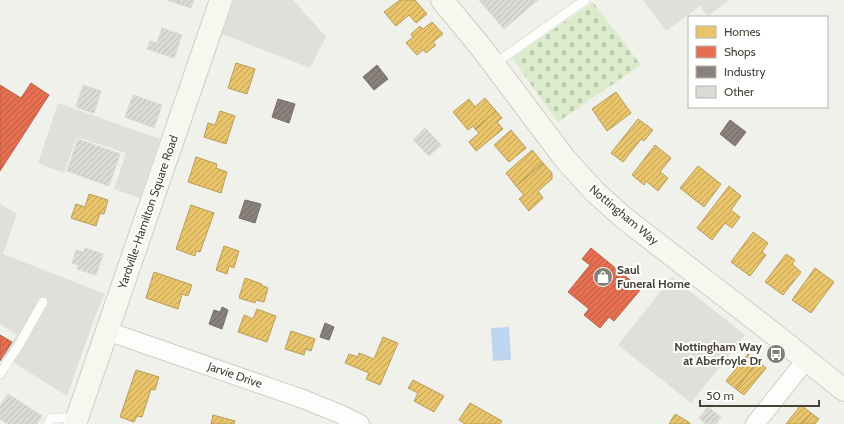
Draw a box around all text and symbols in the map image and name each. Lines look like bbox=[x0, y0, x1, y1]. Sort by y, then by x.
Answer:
legend bbox=[688, 16, 828, 108]
text: Homes bbox=[724, 24, 761, 39]
text: Shops bbox=[724, 44, 756, 59]
text: Industry bbox=[724, 64, 765, 79]
text: Other bbox=[724, 84, 754, 99]
street label: Yardville-Hamilton Square Road bbox=[114, 133, 181, 292]
street label: Nottingham Way bbox=[587, 181, 662, 248]
place label: Saul Funeral Home bbox=[617, 262, 690, 291]
shop icon: Saul Funeral Home bbox=[592, 266, 614, 288]
place label: Nottingham Way at Aberfoyle Dr bbox=[674, 339, 763, 368]
bus stop icon: Nottingham Way at Aberfoyle Dr bbox=[765, 343, 787, 365]
street label: Jarvie Drive bbox=[205, 358, 264, 391]
scale bar bbox=[700, 382, 819, 408]
text: 50 m bbox=[706, 388, 734, 403]

